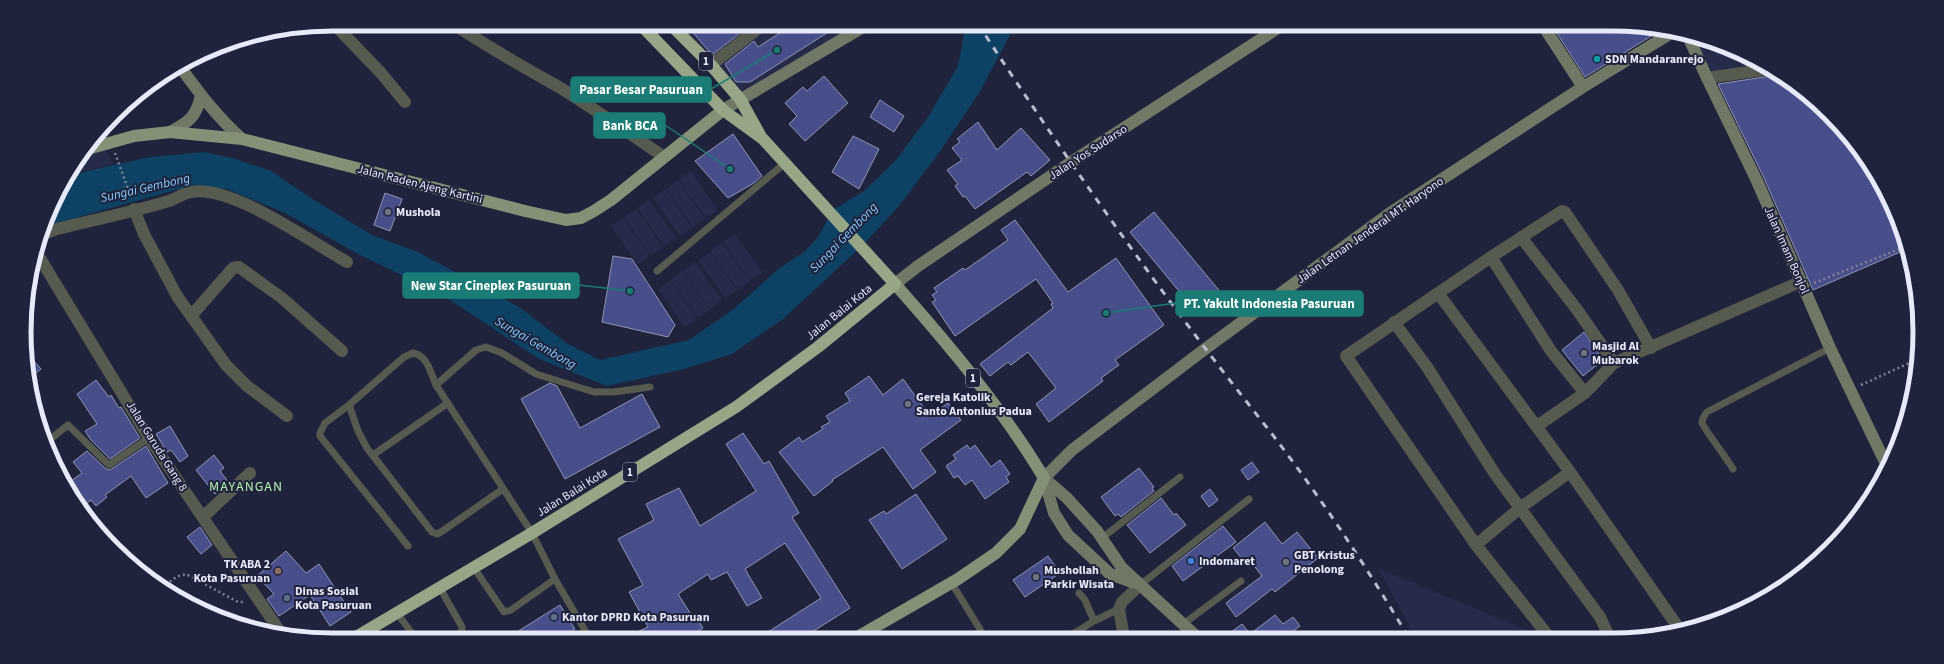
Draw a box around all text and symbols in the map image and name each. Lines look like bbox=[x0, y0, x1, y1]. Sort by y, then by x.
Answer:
place label: SDN Mandaranrejo bbox=[1605, 51, 1704, 68]
road number: 1 bbox=[699, 52, 713, 70]
marker: SDN Mandaranrejo bbox=[1592, 54, 1602, 64]
callout: Pasar Besar Pasuruan bbox=[571, 77, 711, 102]
text: Pasar Besar Pasuruan bbox=[579, 81, 703, 99]
callout: Bank BCA bbox=[594, 113, 665, 138]
text: Bank BCA bbox=[603, 117, 658, 135]
street label: Jalan Yos Sudarso bbox=[1046, 121, 1131, 184]
street label: Jalan Raden Ajeng Kartini bbox=[356, 161, 484, 208]
water label: Sungai Gembong bbox=[99, 169, 192, 207]
street label: Jalan Letnan Jenderal MT. Haryono bbox=[1293, 173, 1447, 288]
water label: Sungai Gembong bbox=[806, 199, 882, 277]
place label: Mushola bbox=[396, 204, 441, 221]
street label: Jalan Imam Bonjol bbox=[1760, 204, 1813, 297]
marker: Mushola bbox=[383, 207, 393, 217]
callout: New Star Cineplex Pasuruan bbox=[403, 273, 579, 298]
text: New Star Cineplex Pasuruan bbox=[411, 277, 571, 295]
street label: Jalan Balai Kota bbox=[803, 280, 876, 344]
callout: PT. Yakult Indonesia Pasuruan bbox=[1176, 291, 1363, 316]
text: PT. Yakult Indonesia Pasuruan bbox=[1183, 295, 1355, 313]
water label: Sungai Gembong bbox=[491, 312, 580, 374]
place label: Masjid Al Mubarok bbox=[1592, 338, 1640, 369]
marker: Masjid Al Mubarok bbox=[1579, 348, 1589, 358]
road number: 1 bbox=[966, 369, 980, 387]
place label: Gereja Katolik Santo Antonius Padua bbox=[916, 389, 1032, 420]
street label: Jalan Garuda Gang 8 bbox=[122, 398, 191, 495]
marker: Gereja Katolik Santo Antonius Padua bbox=[903, 399, 913, 409]
road number: 1 bbox=[623, 463, 637, 481]
street label: Jalan Balai Kota bbox=[534, 464, 611, 521]
district label: MAYANGAN bbox=[209, 477, 283, 497]
place label: GBT Kristus Penolong bbox=[1294, 547, 1355, 578]
place label: Indomaret bbox=[1199, 553, 1255, 570]
place label: TK ABA 2 Kota Pasuruan bbox=[193, 556, 270, 587]
marker: Indomaret bbox=[1186, 556, 1196, 566]
marker: GBT Kristus Penolong bbox=[1281, 557, 1291, 567]
place label: Mushollah Parkir Wisata bbox=[1044, 562, 1114, 593]
marker: TK ABA 2 Kota Pasuruan bbox=[273, 566, 283, 576]
marker: Mushollah Parkir Wisata bbox=[1031, 572, 1041, 582]
place label: Dinas Sosial Kota Pasuruan bbox=[295, 583, 372, 614]
marker: Dinas Sosial Kota Pasuruan bbox=[282, 593, 292, 603]
place label: Kantor DPRD Kota Pasuruan bbox=[562, 609, 710, 626]
marker: Kantor DPRD Kota Pasuruan bbox=[549, 612, 559, 622]

